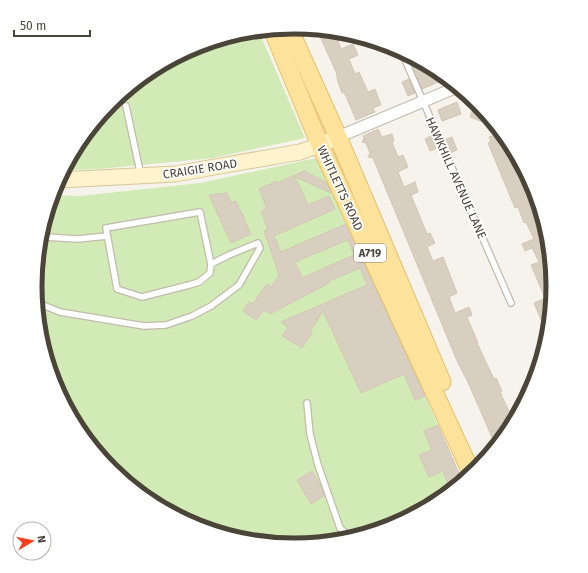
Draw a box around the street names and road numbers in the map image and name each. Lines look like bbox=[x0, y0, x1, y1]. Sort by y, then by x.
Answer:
street label: HAWKHILL AVENUE LANE bbox=[423, 115, 489, 241]
street label: WHITLETTS ROAD bbox=[314, 143, 366, 233]
street label: CRAIGIE ROAD bbox=[162, 156, 238, 182]
road number: A719 bbox=[354, 244, 386, 262]

